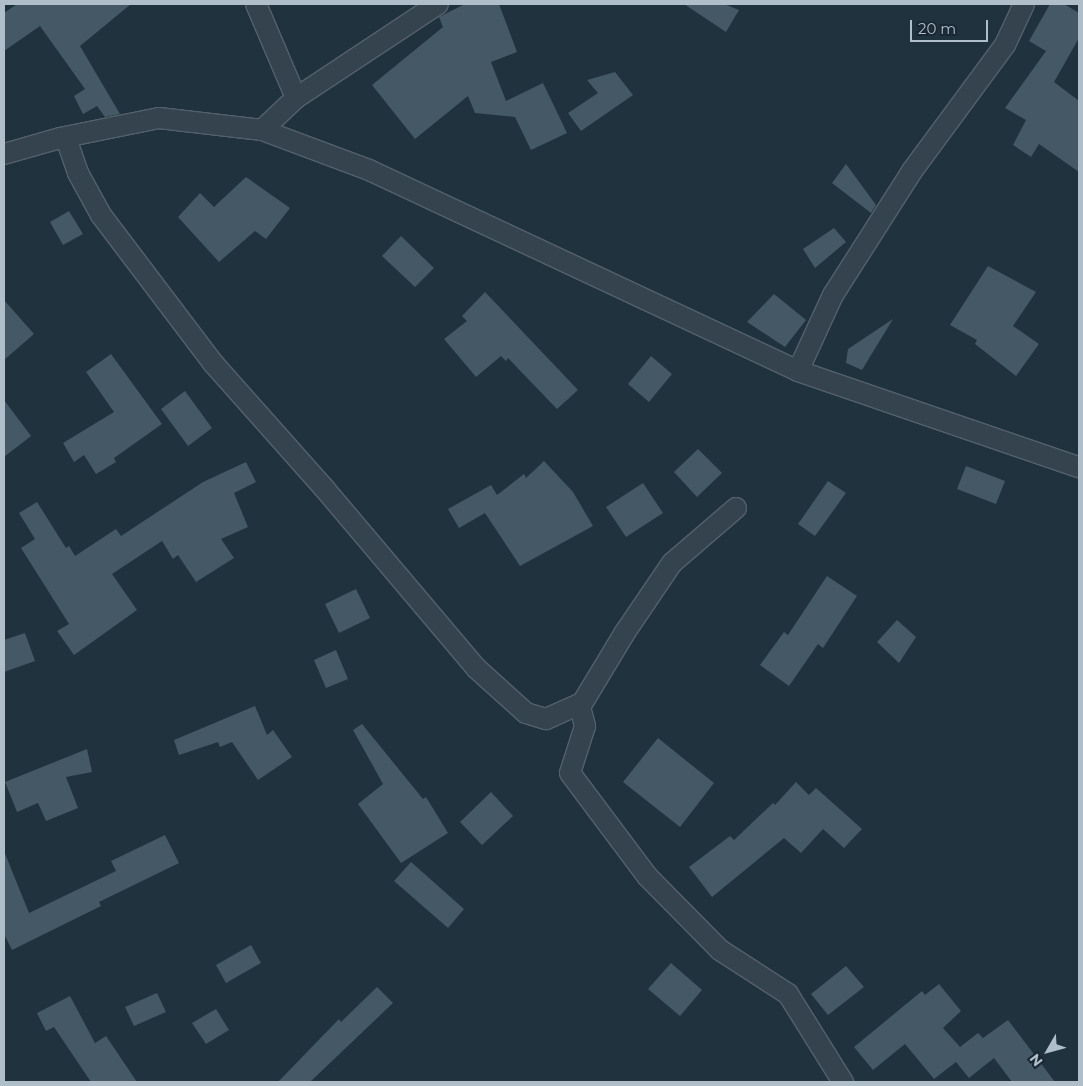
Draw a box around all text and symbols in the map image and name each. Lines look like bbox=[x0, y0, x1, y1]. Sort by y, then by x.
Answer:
scale bar bbox=[913, 10, 990, 42]
text: 20 m bbox=[918, 19, 956, 38]
north arrow bbox=[1023, 1026, 1073, 1076]
text: N bbox=[1026, 1050, 1047, 1070]

